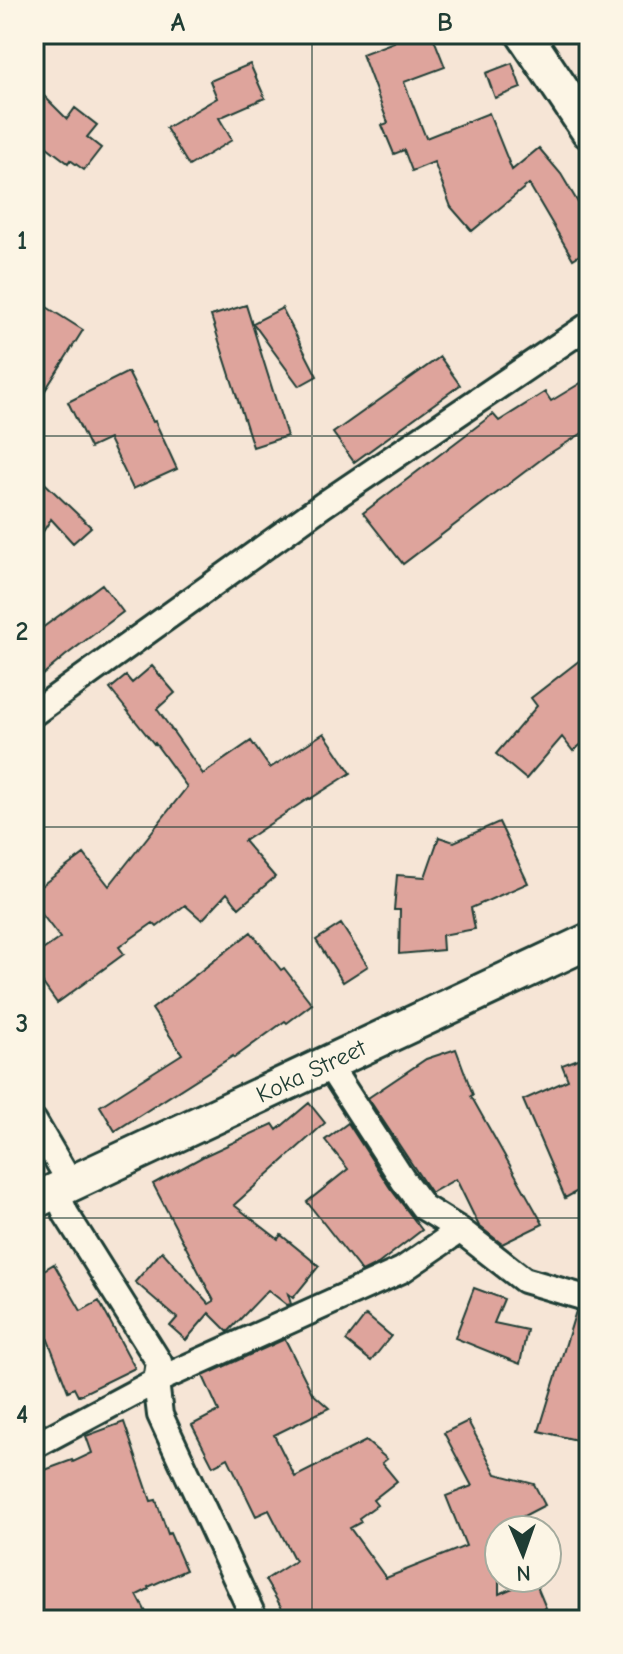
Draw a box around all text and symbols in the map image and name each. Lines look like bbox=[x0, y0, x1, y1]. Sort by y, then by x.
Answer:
text: A bbox=[171, 8, 186, 38]
text: B bbox=[437, 8, 453, 38]
text: 1 bbox=[17, 226, 27, 256]
text: 2 bbox=[16, 617, 28, 647]
text: 3 bbox=[16, 1009, 28, 1039]
street label: Koka Street bbox=[252, 1033, 371, 1109]
text: 4 bbox=[16, 1400, 28, 1430]
north arrow bbox=[483, 1514, 563, 1594]
text: N bbox=[516, 1560, 531, 1586]

